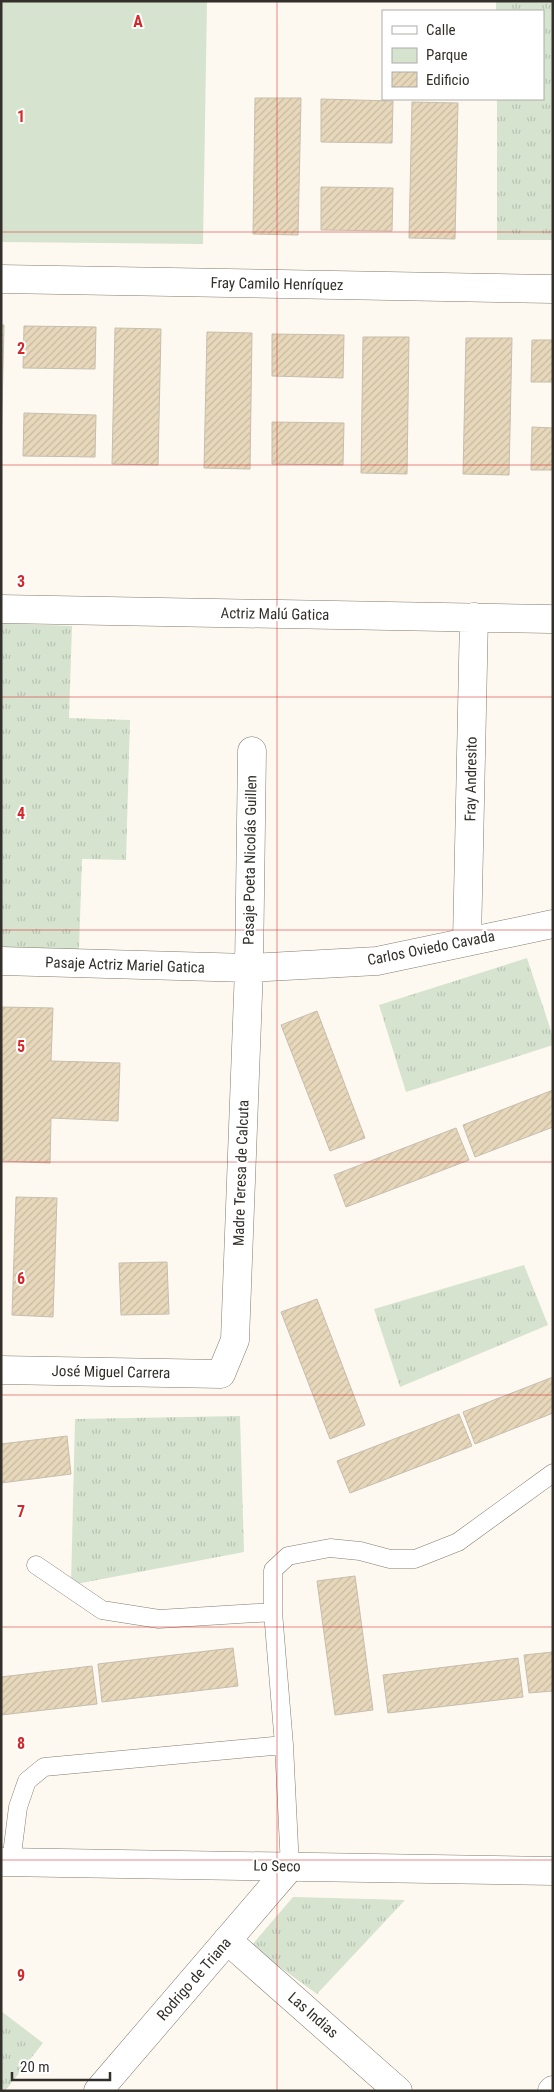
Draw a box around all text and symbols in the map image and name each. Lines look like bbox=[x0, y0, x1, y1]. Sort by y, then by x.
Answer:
legend bbox=[382, 10, 544, 100]
text: A bbox=[133, 12, 143, 31]
text: Calle bbox=[426, 21, 456, 39]
text: Parque bbox=[426, 46, 468, 64]
text: Edificio bbox=[426, 71, 469, 89]
text: 1 bbox=[17, 107, 25, 126]
street label: Fray Camilo Henríquez bbox=[210, 274, 344, 294]
text: 2 bbox=[17, 339, 25, 358]
text: 3 bbox=[17, 572, 25, 591]
street label: Actriz Malú Gatica bbox=[220, 604, 330, 624]
street label: Fray Andresito bbox=[461, 736, 481, 822]
street label: Pasaje Poeta Nicolás Guillen bbox=[240, 775, 260, 945]
text: 4 bbox=[17, 804, 25, 823]
street label: Carlos Oviedo Cavada bbox=[366, 927, 496, 969]
street label: Pasaje Actriz Mariel Gatica bbox=[45, 953, 205, 977]
text: 5 bbox=[17, 1037, 25, 1056]
street label: Madre Teresa de Calcuta bbox=[229, 1099, 253, 1247]
text: 6 bbox=[17, 1269, 25, 1288]
street label: José Miguel Carrera bbox=[52, 1362, 170, 1382]
text: 7 bbox=[17, 1502, 25, 1521]
text: 8 bbox=[17, 1734, 25, 1753]
street label: Lo Seco bbox=[253, 1857, 301, 1875]
street label: Rodrigo de Triana bbox=[153, 1934, 235, 2024]
text: 9 bbox=[17, 1966, 25, 1985]
street label: Las Indias bbox=[284, 1988, 342, 2042]
scale bar bbox=[12, 2050, 110, 2082]
text: 20 m bbox=[20, 2058, 50, 2076]

